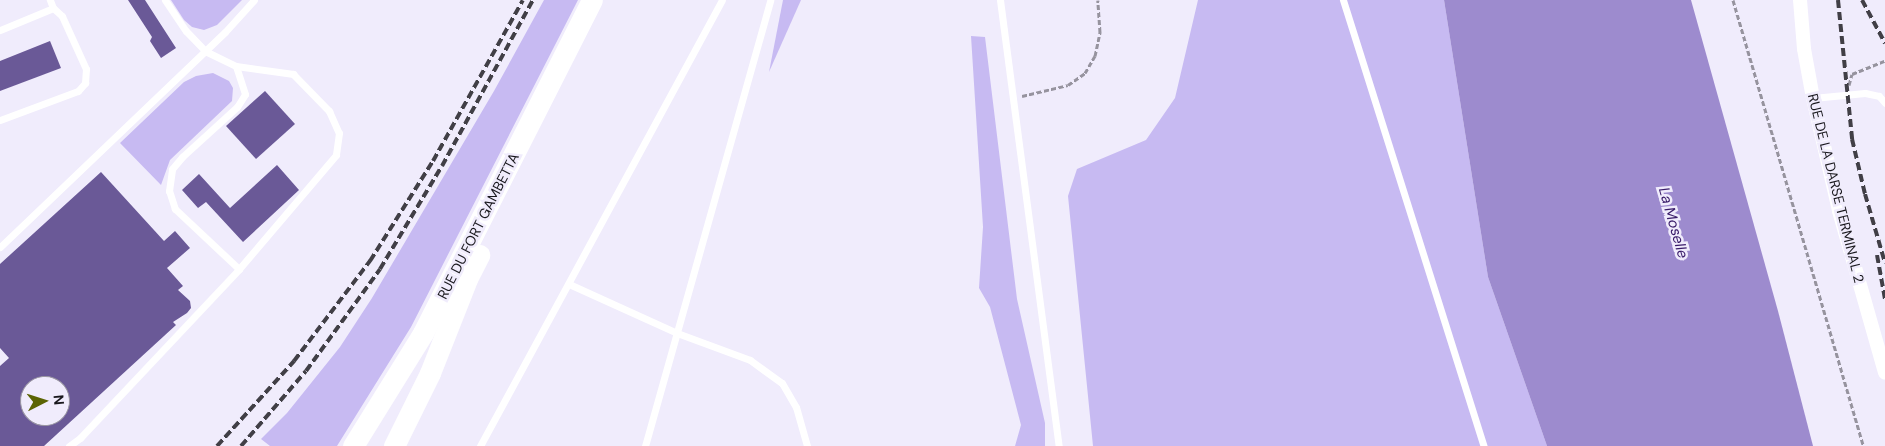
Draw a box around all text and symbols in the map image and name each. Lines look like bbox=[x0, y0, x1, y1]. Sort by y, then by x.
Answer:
street label: RUE DE LA DARSE TERMINAL 2 bbox=[1804, 92, 1868, 284]
street label: RUE DU FORT GAMBETTA bbox=[434, 150, 522, 302]
water label: La Moselle bbox=[1654, 185, 1692, 261]
north arrow bbox=[20, 376, 70, 426]
text: N bbox=[50, 394, 68, 406]

